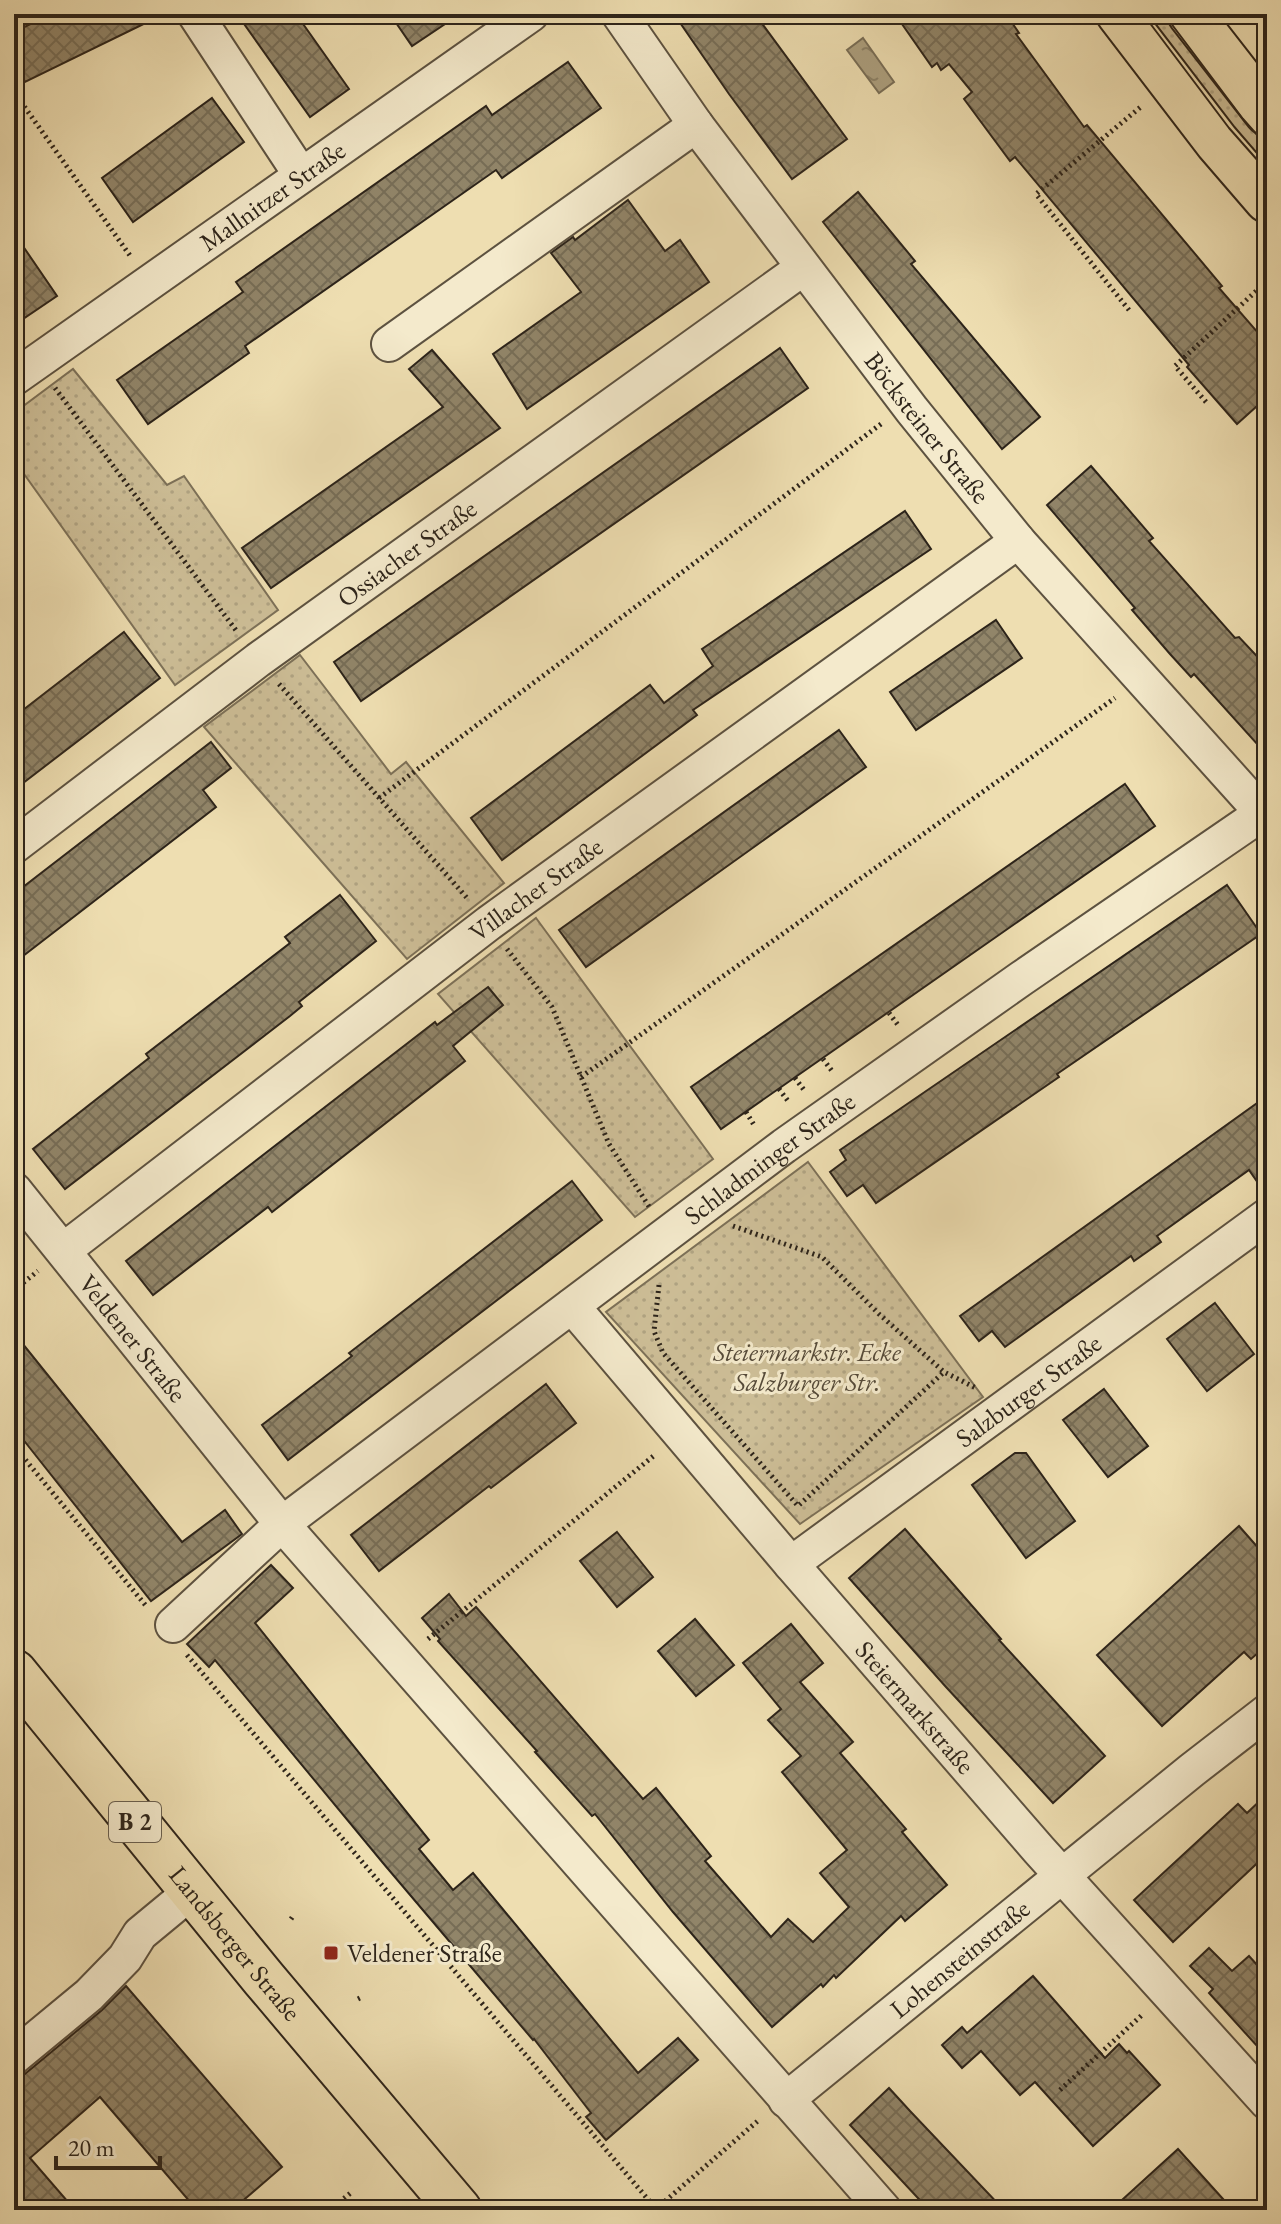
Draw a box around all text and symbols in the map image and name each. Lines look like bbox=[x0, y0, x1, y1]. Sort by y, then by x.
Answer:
street label: Mallnitzer Straße bbox=[193, 133, 352, 259]
street label: Böcksteiner Straße bbox=[857, 345, 998, 510]
street label: Ossiacher Straße bbox=[330, 491, 483, 615]
street label: Villacher Straße bbox=[462, 830, 609, 949]
street label: Schladminger Straße bbox=[677, 1084, 862, 1232]
street label: Veldener Straße bbox=[71, 1267, 195, 1409]
street label: Salzburger Straße bbox=[949, 1326, 1108, 1455]
park label: Steiermarkstr. Ecke Salzburger Str. bbox=[712, 1335, 902, 1399]
street label: Steiermarkstraße bbox=[848, 1633, 982, 1781]
road number: B 2 bbox=[109, 1802, 161, 1842]
street label: Landsberger Straße bbox=[162, 1859, 309, 2028]
street label: Lohensteinstraße bbox=[883, 1892, 1037, 2026]
place label: Veldener Straße bbox=[347, 1936, 502, 1970]
marker: Veldener Straße bbox=[322, 1944, 340, 1962]
scale bar bbox=[56, 2120, 160, 2170]
text: 20 m bbox=[68, 2132, 115, 2163]

